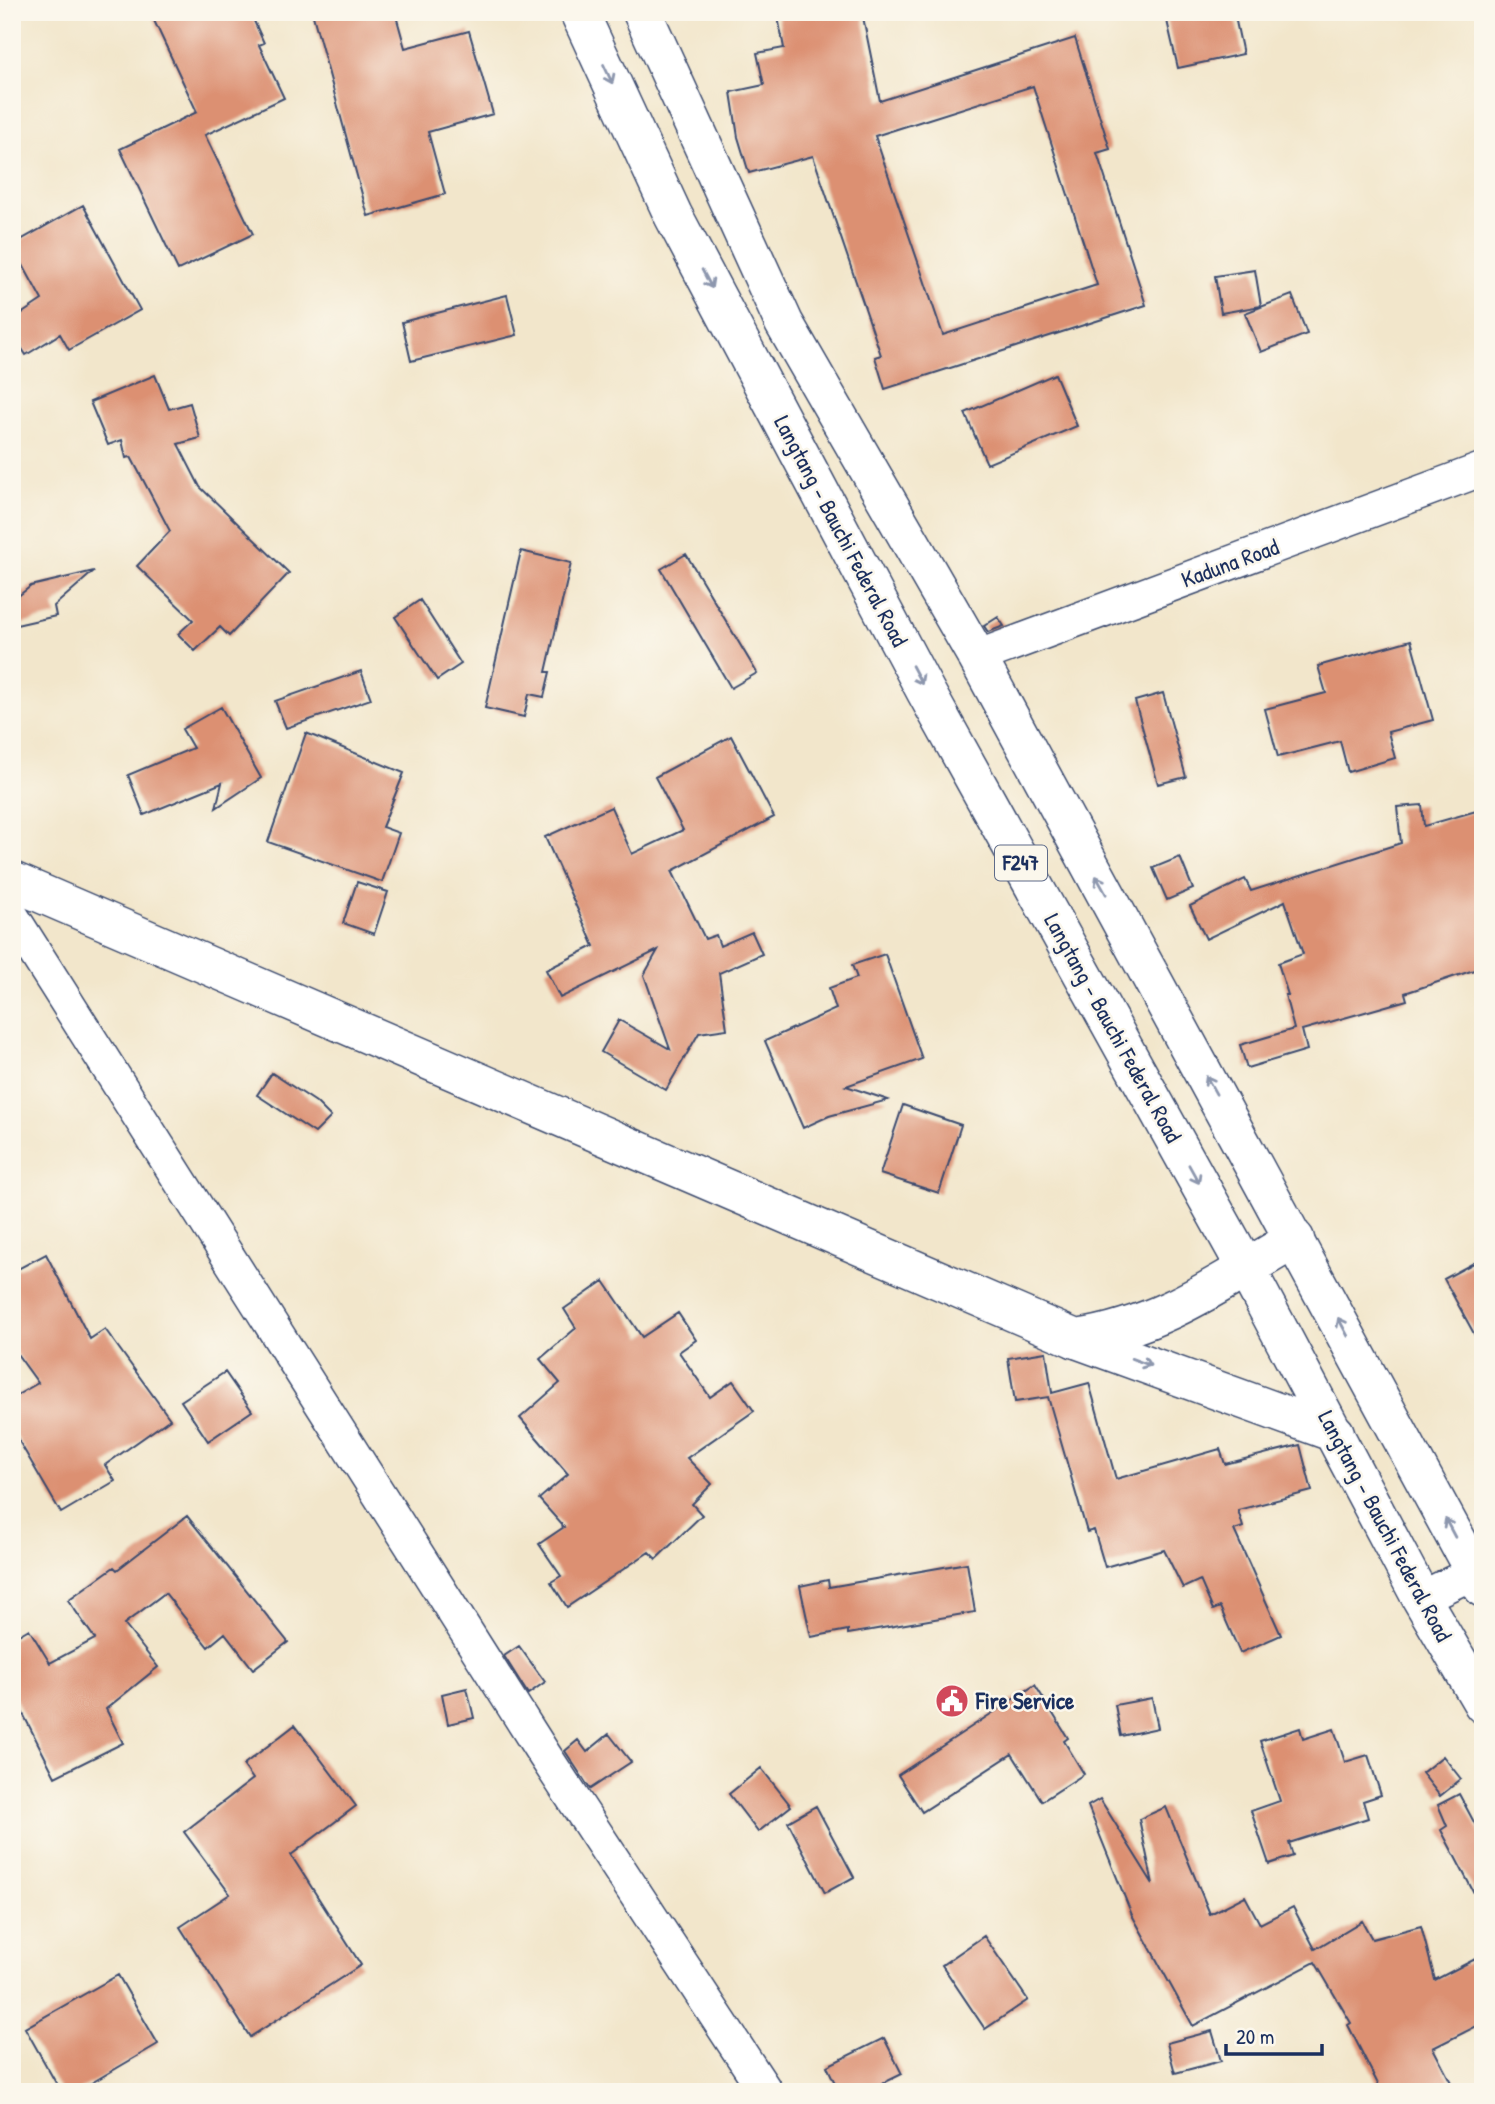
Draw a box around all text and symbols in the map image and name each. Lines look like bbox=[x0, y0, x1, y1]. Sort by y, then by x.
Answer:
one-way arrow bbox=[602, 63, 615, 84]
one-way arrow bbox=[701, 268, 714, 289]
street label: Langtang - Bauchi Federal Road bbox=[767, 410, 916, 652]
street label: Kaduna Road bbox=[1177, 531, 1283, 594]
one-way arrow bbox=[911, 664, 924, 685]
road number: F247 bbox=[995, 846, 1047, 880]
one-way arrow bbox=[1094, 875, 1108, 896]
street label: Langtang - Bauchi Federal Road bbox=[1037, 908, 1189, 1148]
one-way arrow bbox=[1203, 1075, 1217, 1095]
one-way arrow bbox=[1187, 1163, 1201, 1183]
one-way arrow bbox=[1335, 1318, 1349, 1338]
one-way arrow bbox=[1129, 1357, 1151, 1369]
street label: Langtang - Bauchi Federal Road bbox=[1311, 1405, 1460, 1647]
one-way arrow bbox=[1443, 1518, 1456, 1539]
public building icon: Fire Service bbox=[933, 1682, 971, 1720]
place label: Fire Service bbox=[975, 1685, 1075, 1716]
scale bar bbox=[1226, 2013, 1322, 2057]
text: 20 m bbox=[1236, 2022, 1274, 2051]

